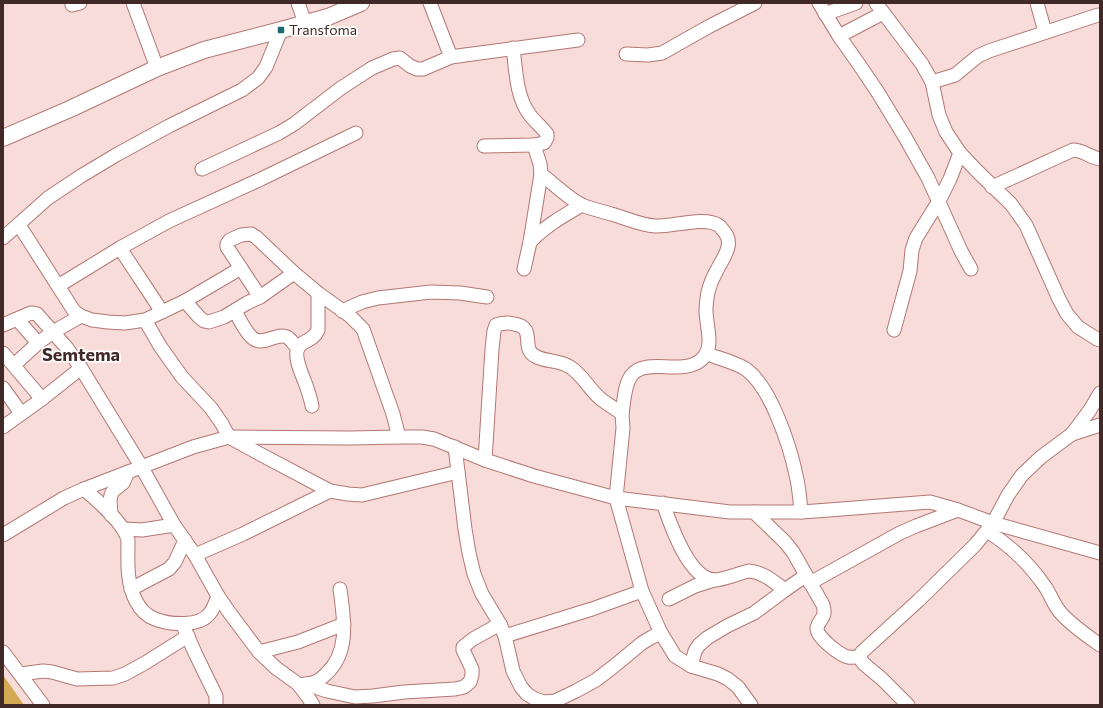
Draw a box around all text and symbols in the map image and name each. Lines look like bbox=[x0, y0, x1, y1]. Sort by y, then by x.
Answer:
place label: Transfoma bbox=[289, 21, 357, 38]
marker: Transfoma bbox=[276, 25, 286, 35]
district label: Semtema bbox=[42, 343, 120, 365]

